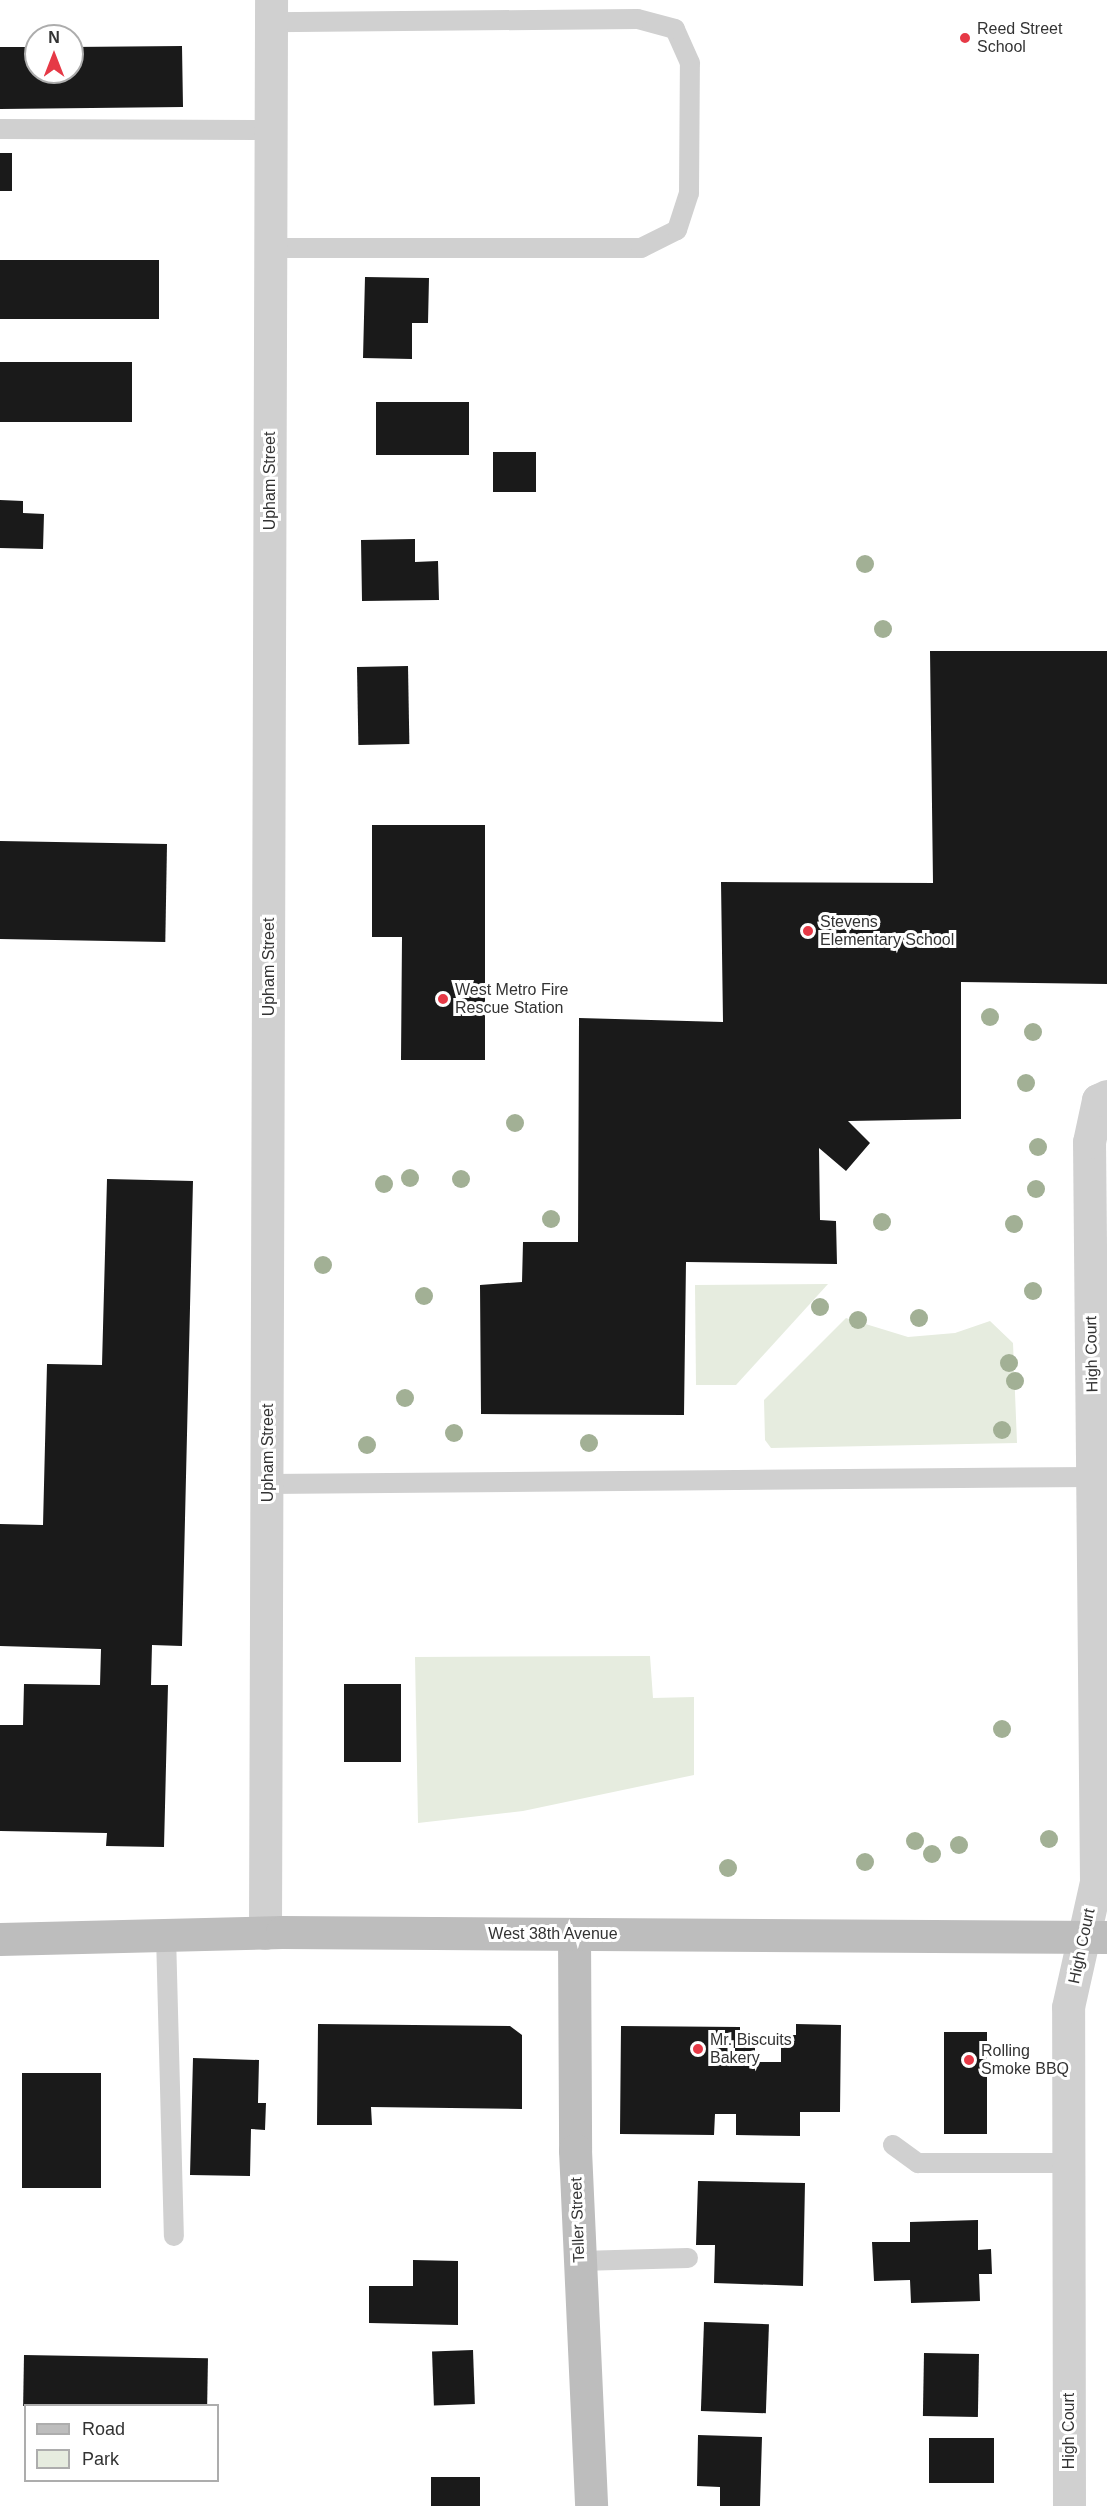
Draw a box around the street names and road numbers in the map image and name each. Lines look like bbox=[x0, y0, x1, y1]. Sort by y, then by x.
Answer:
street label: Upham Street bbox=[260, 432, 280, 530]
street label: Upham Street bbox=[259, 918, 279, 1016]
street label: High Court bbox=[1082, 1316, 1102, 1392]
street label: Upham Street bbox=[258, 1404, 278, 1502]
street label: High Court bbox=[1065, 1907, 1099, 1985]
street label: West 38th Avenue bbox=[488, 1924, 618, 1944]
street label: Teller Street bbox=[567, 2177, 589, 2263]
street label: High Court bbox=[1059, 2393, 1079, 2469]

